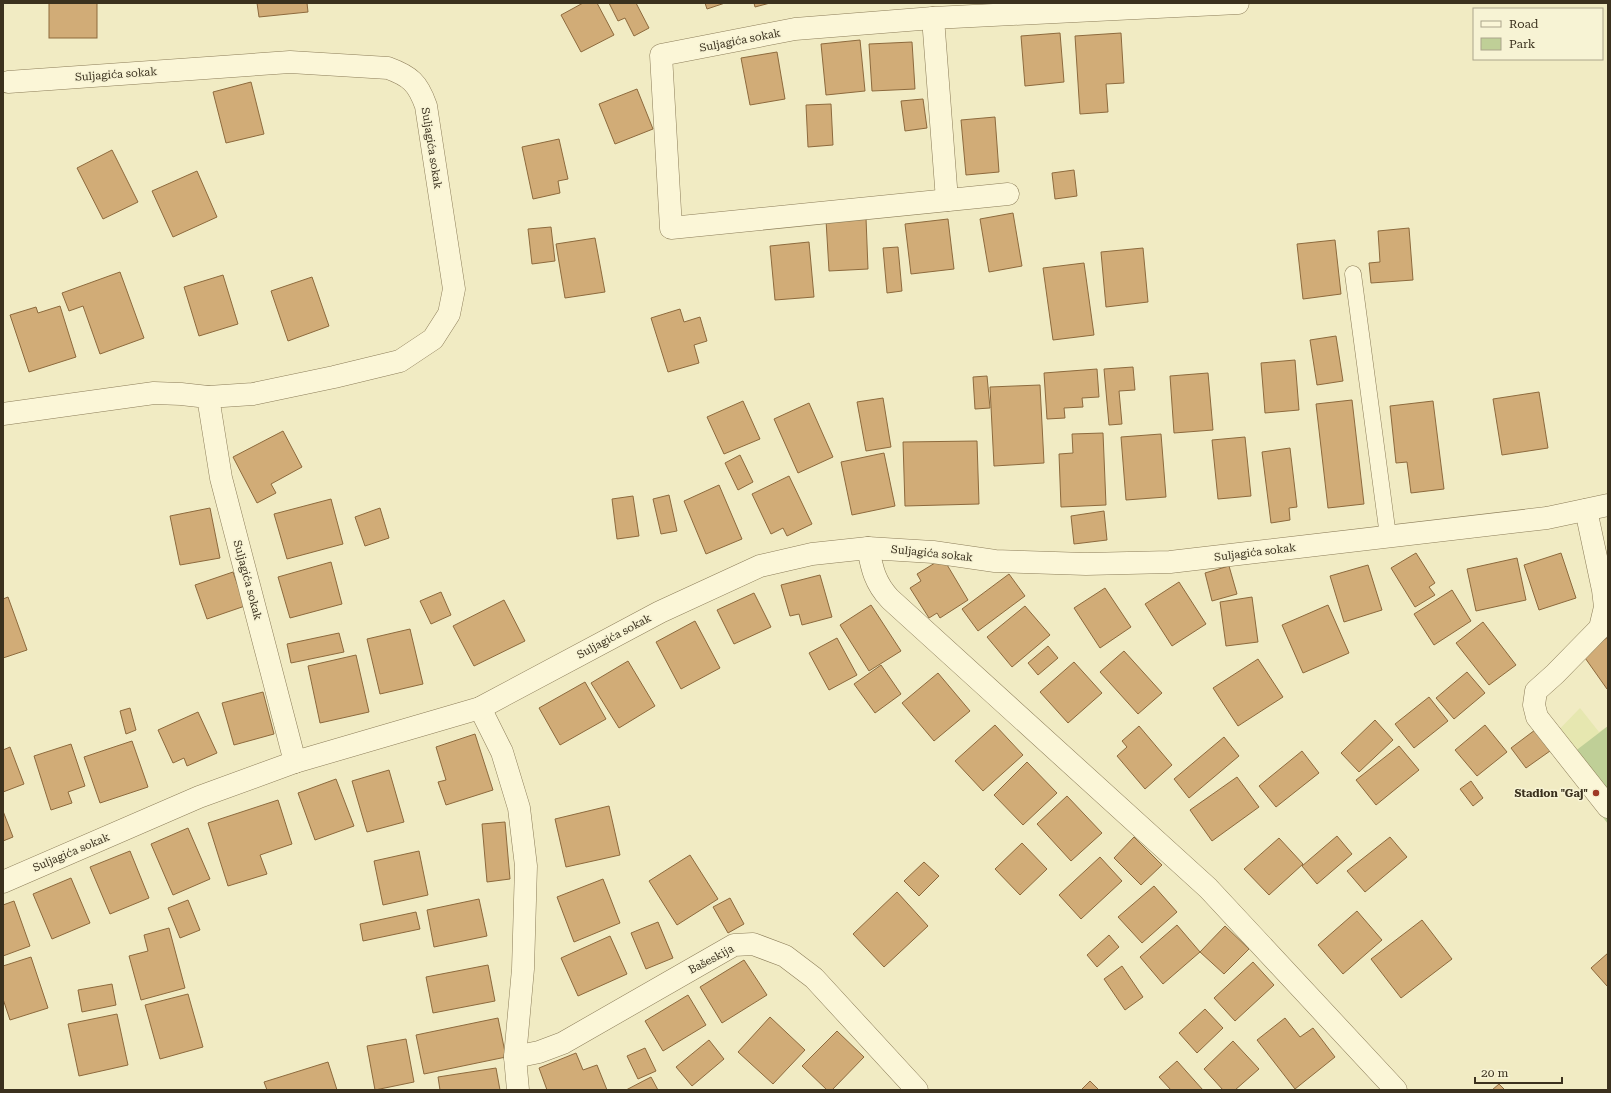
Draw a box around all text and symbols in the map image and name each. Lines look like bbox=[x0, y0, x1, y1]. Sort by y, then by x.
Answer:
legend bbox=[1473, 8, 1603, 60]
text: Road bbox=[1509, 17, 1539, 31]
street label: Suljagića sokak bbox=[698, 26, 782, 55]
text: Park bbox=[1509, 37, 1536, 51]
street label: Suljagića sokak bbox=[74, 65, 158, 84]
street label: Suljagića sokak bbox=[419, 106, 444, 190]
street label: Suljagića sokak bbox=[231, 539, 264, 622]
street label: Suljagića sokak bbox=[1213, 541, 1297, 564]
street label: Suljagića sokak bbox=[890, 543, 974, 564]
street label: Suljagića sokak bbox=[575, 611, 654, 662]
place label: Stadion "Gaj" bbox=[1514, 787, 1588, 800]
marker: Stadion "Gaj" bbox=[1591, 788, 1601, 798]
street label: Suljagića sokak bbox=[31, 830, 112, 875]
street label: Bašeskija bbox=[686, 942, 736, 977]
scale bar bbox=[1475, 1059, 1562, 1085]
text: 20 m bbox=[1481, 1066, 1508, 1080]

